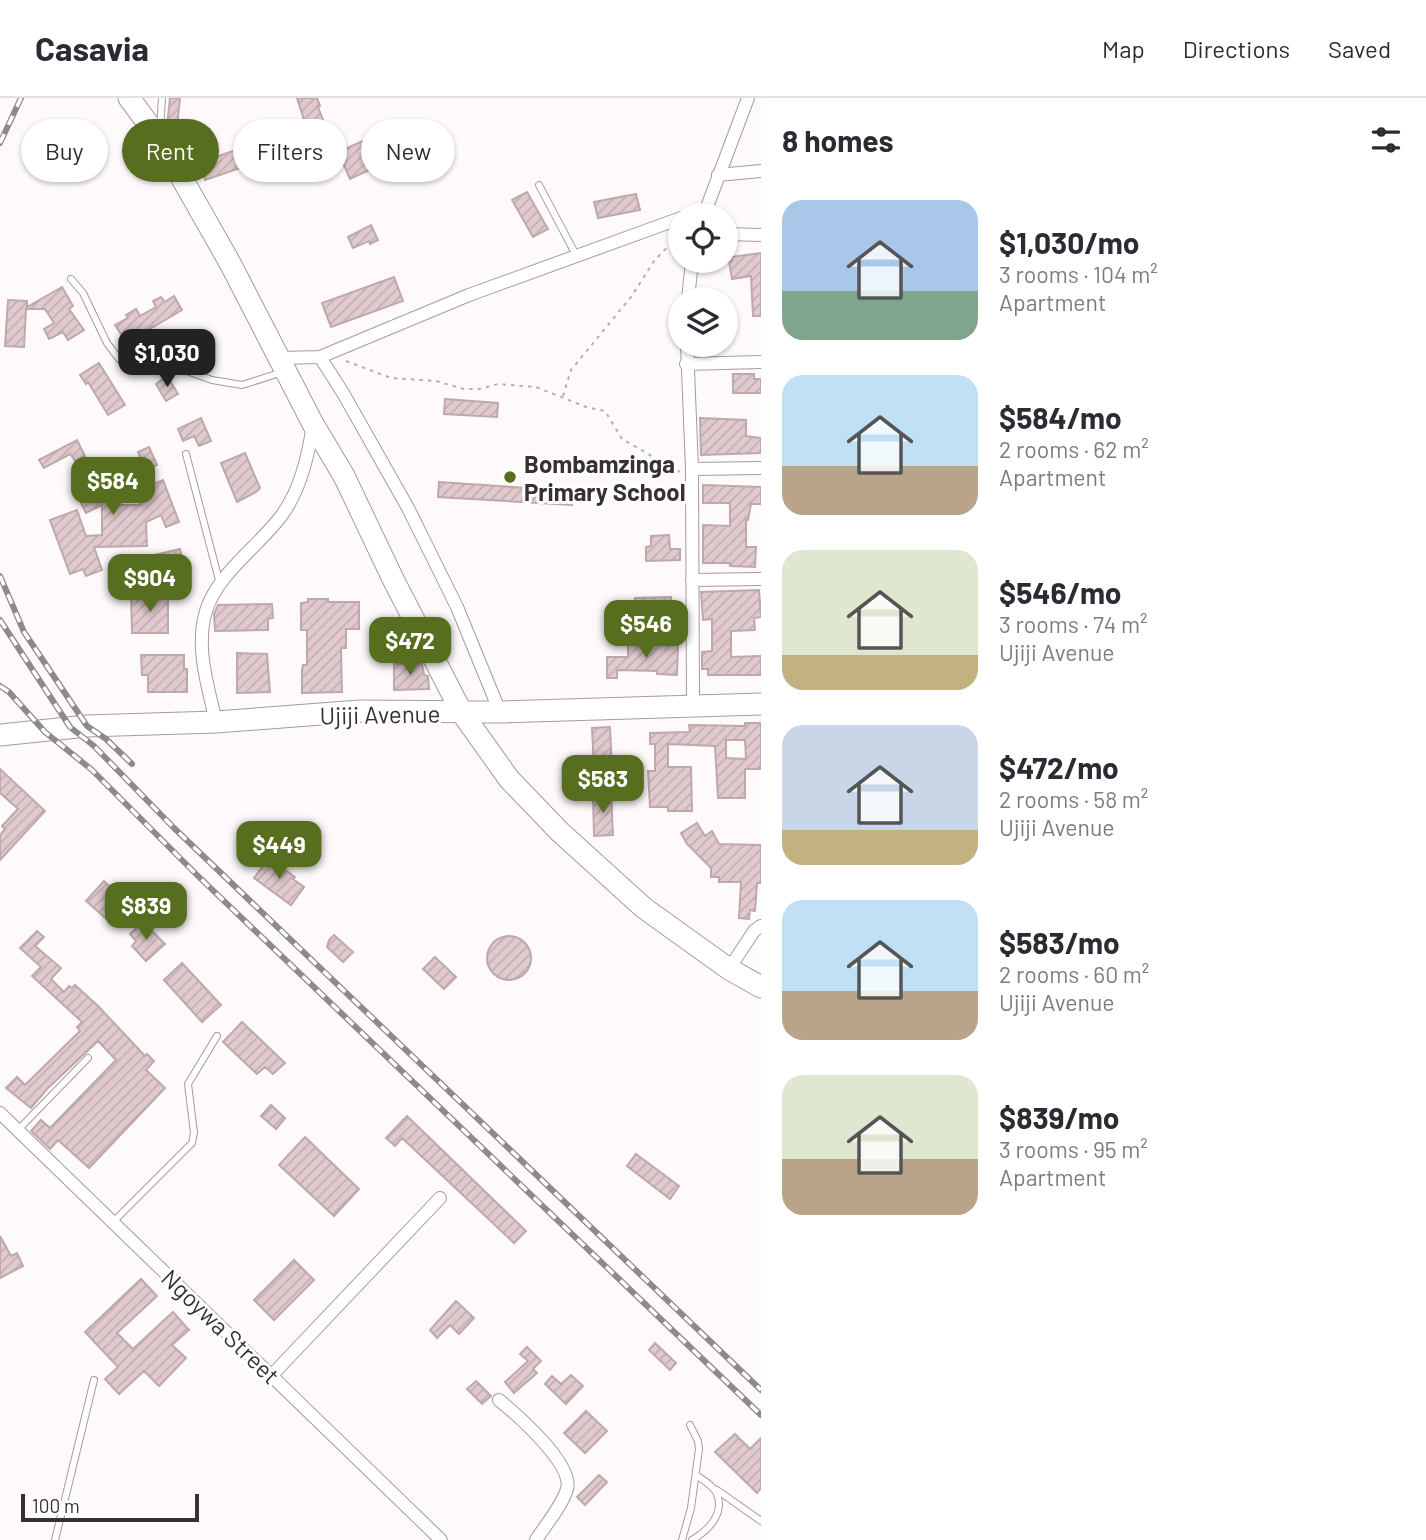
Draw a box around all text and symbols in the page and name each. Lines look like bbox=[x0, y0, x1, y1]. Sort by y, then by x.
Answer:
text: Casavia bbox=[35, 28, 149, 68]
text: Map bbox=[1102, 34, 1145, 63]
text: Directions bbox=[1183, 34, 1290, 63]
text: Saved bbox=[1328, 34, 1391, 63]
chip: Buy bbox=[21, 119, 108, 182]
chip: Rent bbox=[122, 119, 219, 182]
chip: Filters bbox=[233, 119, 347, 182]
chip: New bbox=[361, 119, 455, 182]
icon: filters bbox=[1367, 121, 1405, 159]
text: 8 homes bbox=[782, 122, 893, 158]
map controls bbox=[668, 203, 738, 357]
button: locate bbox=[668, 203, 738, 273]
text: $1,030/mo bbox=[999, 224, 1139, 260]
icon: home bbox=[838, 228, 922, 312]
text: 3 rooms · 104 m² bbox=[999, 260, 1158, 288]
button: layers bbox=[668, 287, 738, 357]
text: Apartment bbox=[999, 288, 1106, 316]
pin: $1,030 bbox=[110, 330, 224, 389]
text: $1,030 bbox=[134, 338, 200, 366]
text: $584/mo bbox=[999, 399, 1122, 435]
icon: home bbox=[838, 403, 922, 487]
text: 2 rooms · 62 m² bbox=[999, 435, 1149, 463]
place label: Bombamzinga Primary School bbox=[524, 449, 686, 506]
pin: $584 bbox=[72, 458, 154, 517]
text: Apartment bbox=[999, 463, 1106, 491]
text: $584 bbox=[87, 466, 139, 494]
marker: Bombamzinga Primary School bbox=[502, 469, 518, 485]
pin: $904 bbox=[109, 554, 191, 614]
text: $904 bbox=[124, 563, 176, 591]
text: $546/mo bbox=[999, 574, 1122, 610]
icon: home bbox=[838, 578, 922, 662]
pin: $546 bbox=[605, 601, 687, 660]
text: $546 bbox=[620, 609, 672, 637]
text: 3 rooms · 74 m² bbox=[999, 610, 1148, 638]
pin: $472 bbox=[369, 618, 451, 677]
text: $472 bbox=[385, 626, 435, 654]
text: Ujiji Avenue bbox=[999, 638, 1115, 666]
street label: Ujiji Avenue bbox=[319, 698, 441, 730]
text: $472/mo bbox=[999, 749, 1119, 785]
icon: home bbox=[838, 753, 922, 837]
pin: $583 bbox=[562, 756, 644, 815]
text: $583 bbox=[578, 764, 628, 792]
text: 2 rooms · 58 m² bbox=[999, 785, 1148, 813]
text: Ujiji Avenue bbox=[999, 813, 1115, 841]
pin: $449 bbox=[238, 822, 320, 881]
text: $449 bbox=[252, 830, 306, 858]
pin: $839 bbox=[105, 882, 187, 942]
text: $839 bbox=[121, 891, 171, 919]
text: $583/mo bbox=[999, 924, 1120, 960]
icon: home bbox=[838, 928, 922, 1012]
text: 2 rooms · 60 m² bbox=[999, 960, 1149, 988]
text: Ujiji Avenue bbox=[999, 988, 1115, 1016]
text: $839/mo bbox=[999, 1099, 1120, 1135]
icon: home bbox=[838, 1103, 922, 1187]
text: 3 rooms · 95 m² bbox=[999, 1135, 1148, 1163]
text: Apartment bbox=[999, 1163, 1106, 1191]
street label: Ngoywa Street bbox=[156, 1263, 286, 1389]
scale bar bbox=[21, 1491, 200, 1523]
text: 100 m bbox=[32, 1494, 80, 1517]

